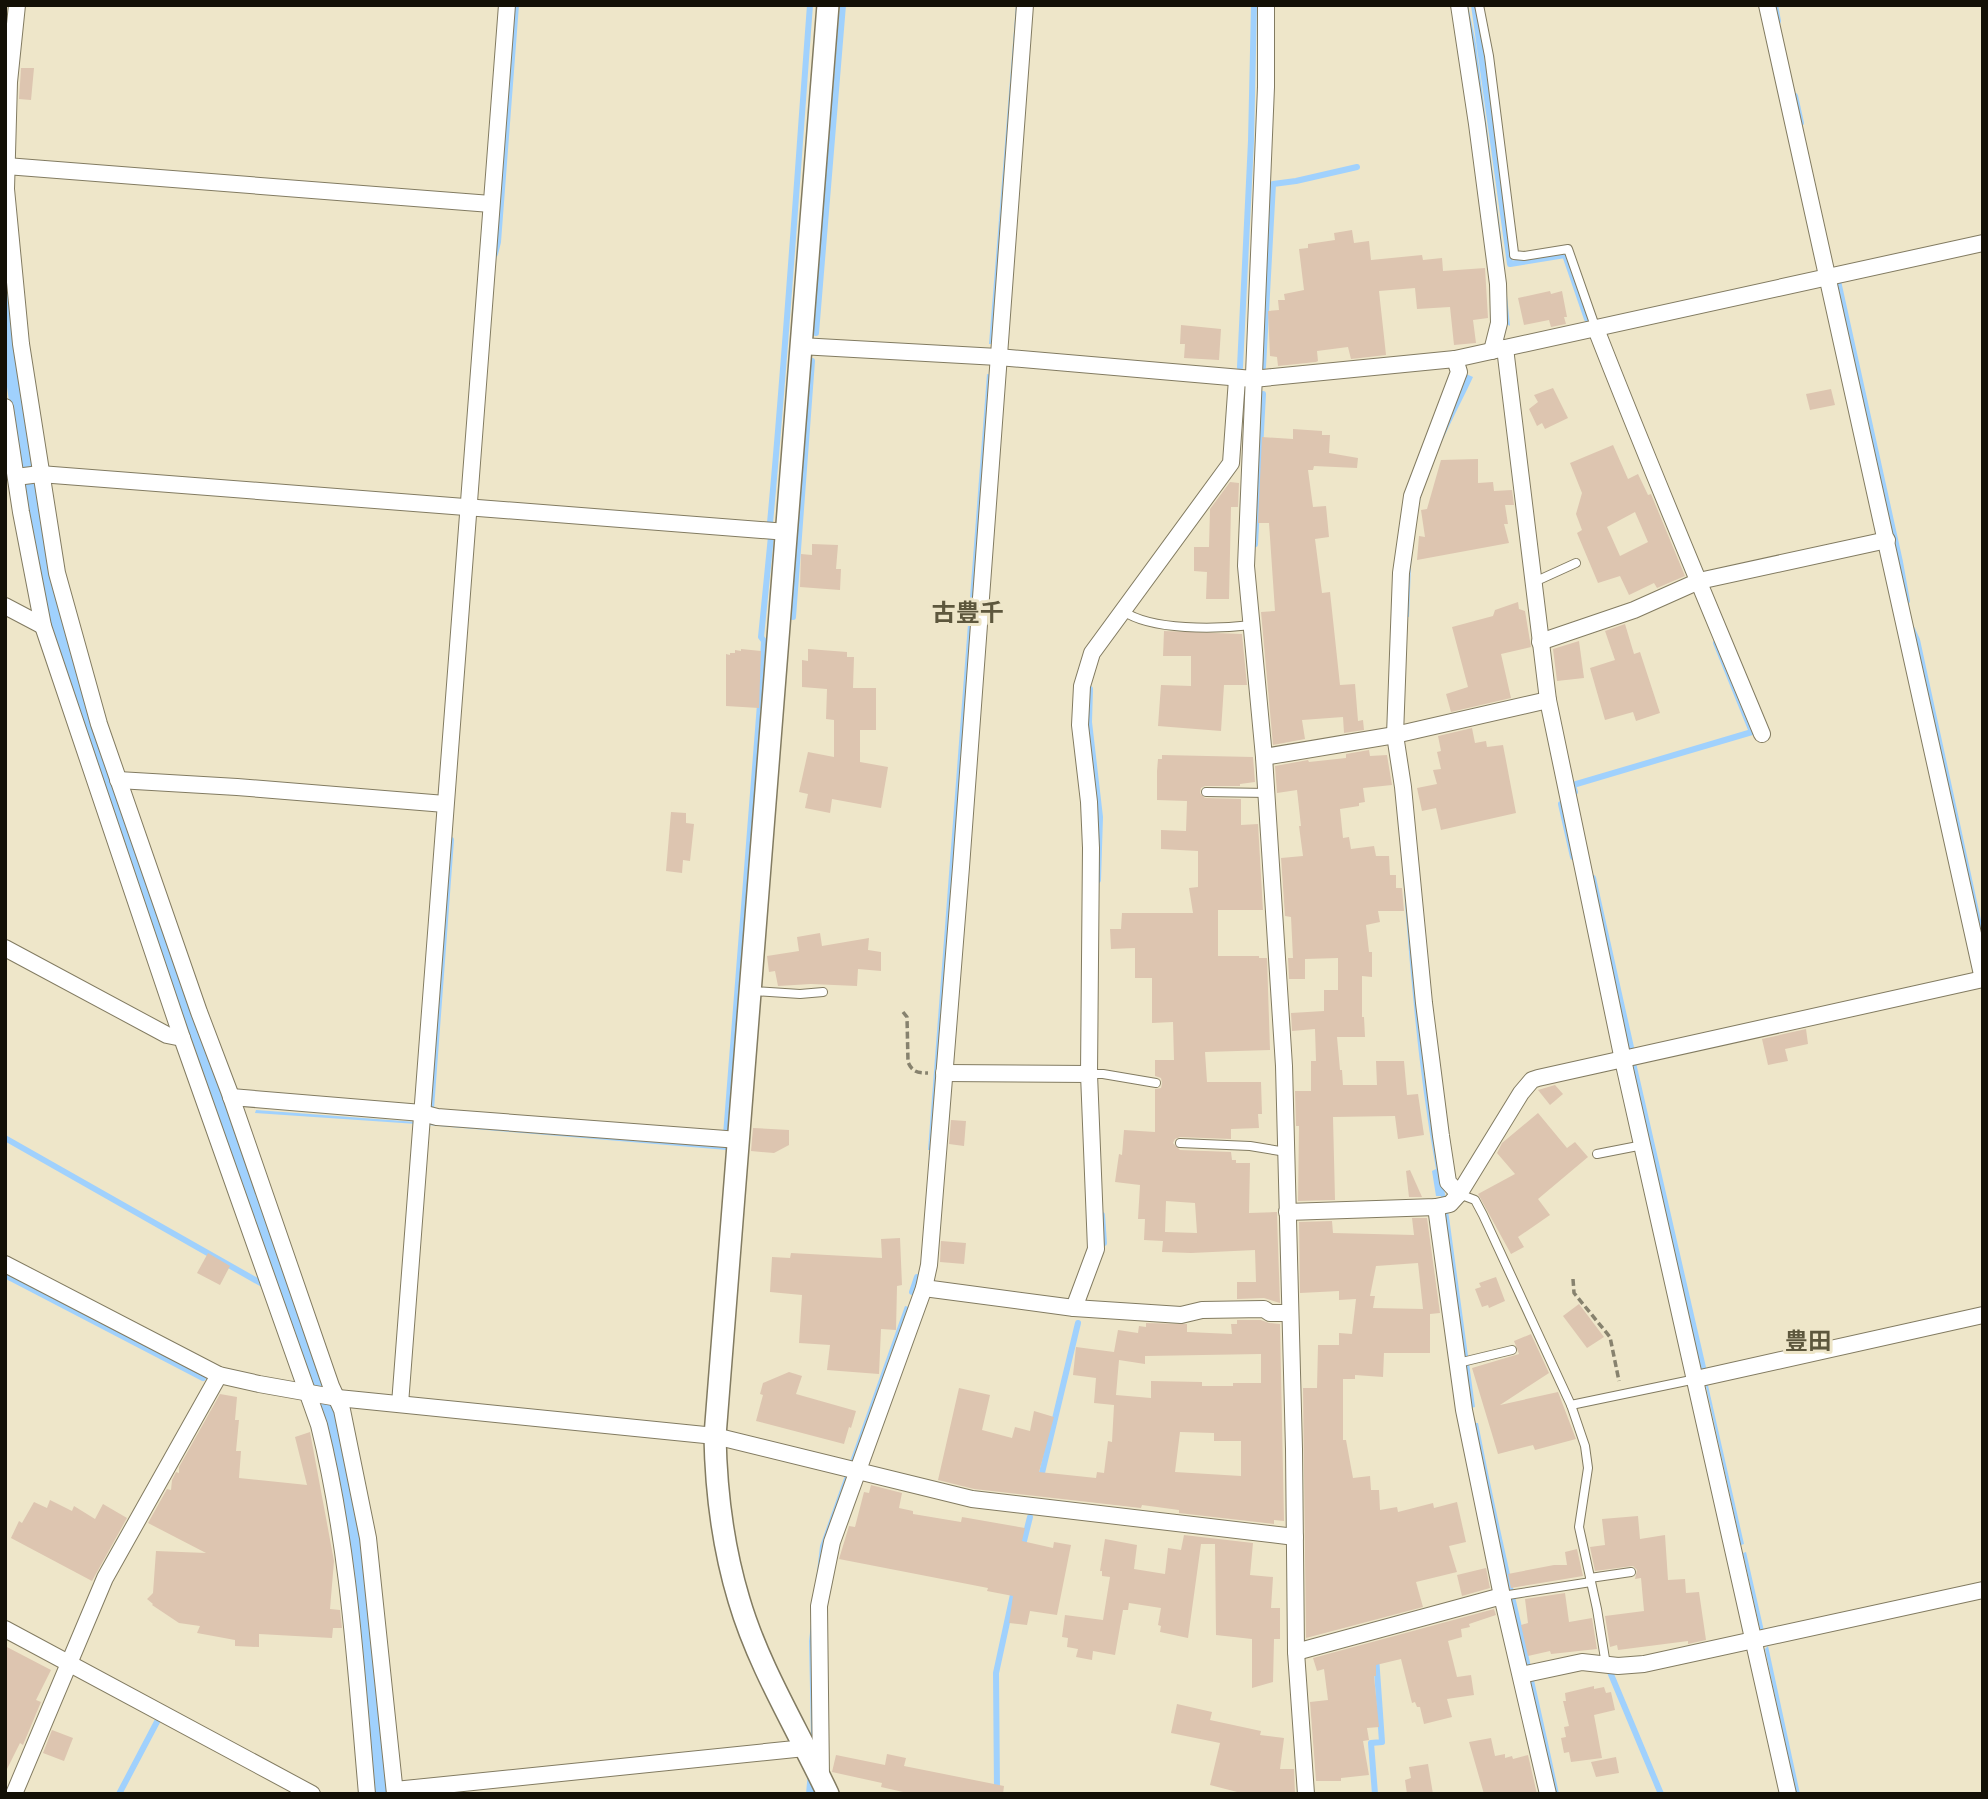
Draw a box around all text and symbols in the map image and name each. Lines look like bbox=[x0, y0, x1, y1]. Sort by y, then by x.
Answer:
district label: 古豊千 bbox=[932, 597, 1004, 626]
district label: 豊田 bbox=[1785, 1326, 1831, 1354]

